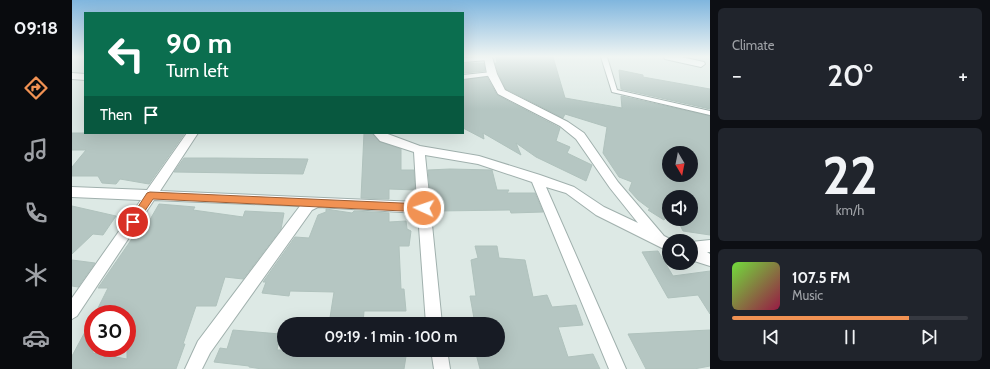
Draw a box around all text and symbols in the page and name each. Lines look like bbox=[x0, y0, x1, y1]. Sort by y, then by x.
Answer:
text: 09:18 bbox=[14, 17, 58, 39]
text: 90 m bbox=[166, 26, 232, 60]
icon: left bbox=[100, 28, 152, 80]
text: Climate bbox=[732, 37, 774, 53]
text: 20° bbox=[827, 57, 873, 94]
text: Turn left bbox=[166, 60, 229, 82]
text: − bbox=[732, 62, 742, 89]
text: + bbox=[958, 62, 968, 89]
icon: directions bbox=[22, 74, 50, 102]
icon: arrive bbox=[140, 104, 162, 126]
text: Then bbox=[100, 106, 132, 124]
icon: music bbox=[22, 136, 50, 164]
text: 22 bbox=[822, 144, 878, 207]
north arrow bbox=[662, 146, 698, 182]
map controls bbox=[662, 146, 698, 270]
position arrow bbox=[403, 187, 445, 229]
button: sound bbox=[662, 190, 698, 226]
icon: phone bbox=[22, 199, 50, 227]
text: km/h bbox=[836, 202, 864, 218]
pin bbox=[116, 205, 150, 239]
icon: arrive bbox=[122, 211, 144, 233]
button: search bbox=[662, 234, 698, 270]
icon: climate bbox=[22, 261, 50, 289]
text: 107.5 FM bbox=[792, 269, 850, 287]
text: Music bbox=[792, 287, 823, 303]
speed limit sign: 30 bbox=[84, 305, 136, 357]
icon: car bbox=[22, 324, 50, 352]
icon: previous bbox=[760, 326, 782, 348]
icon: pause bbox=[839, 326, 861, 348]
icon: next bbox=[918, 326, 940, 348]
text: 09:19 · 1 min · 100 m bbox=[325, 328, 457, 346]

